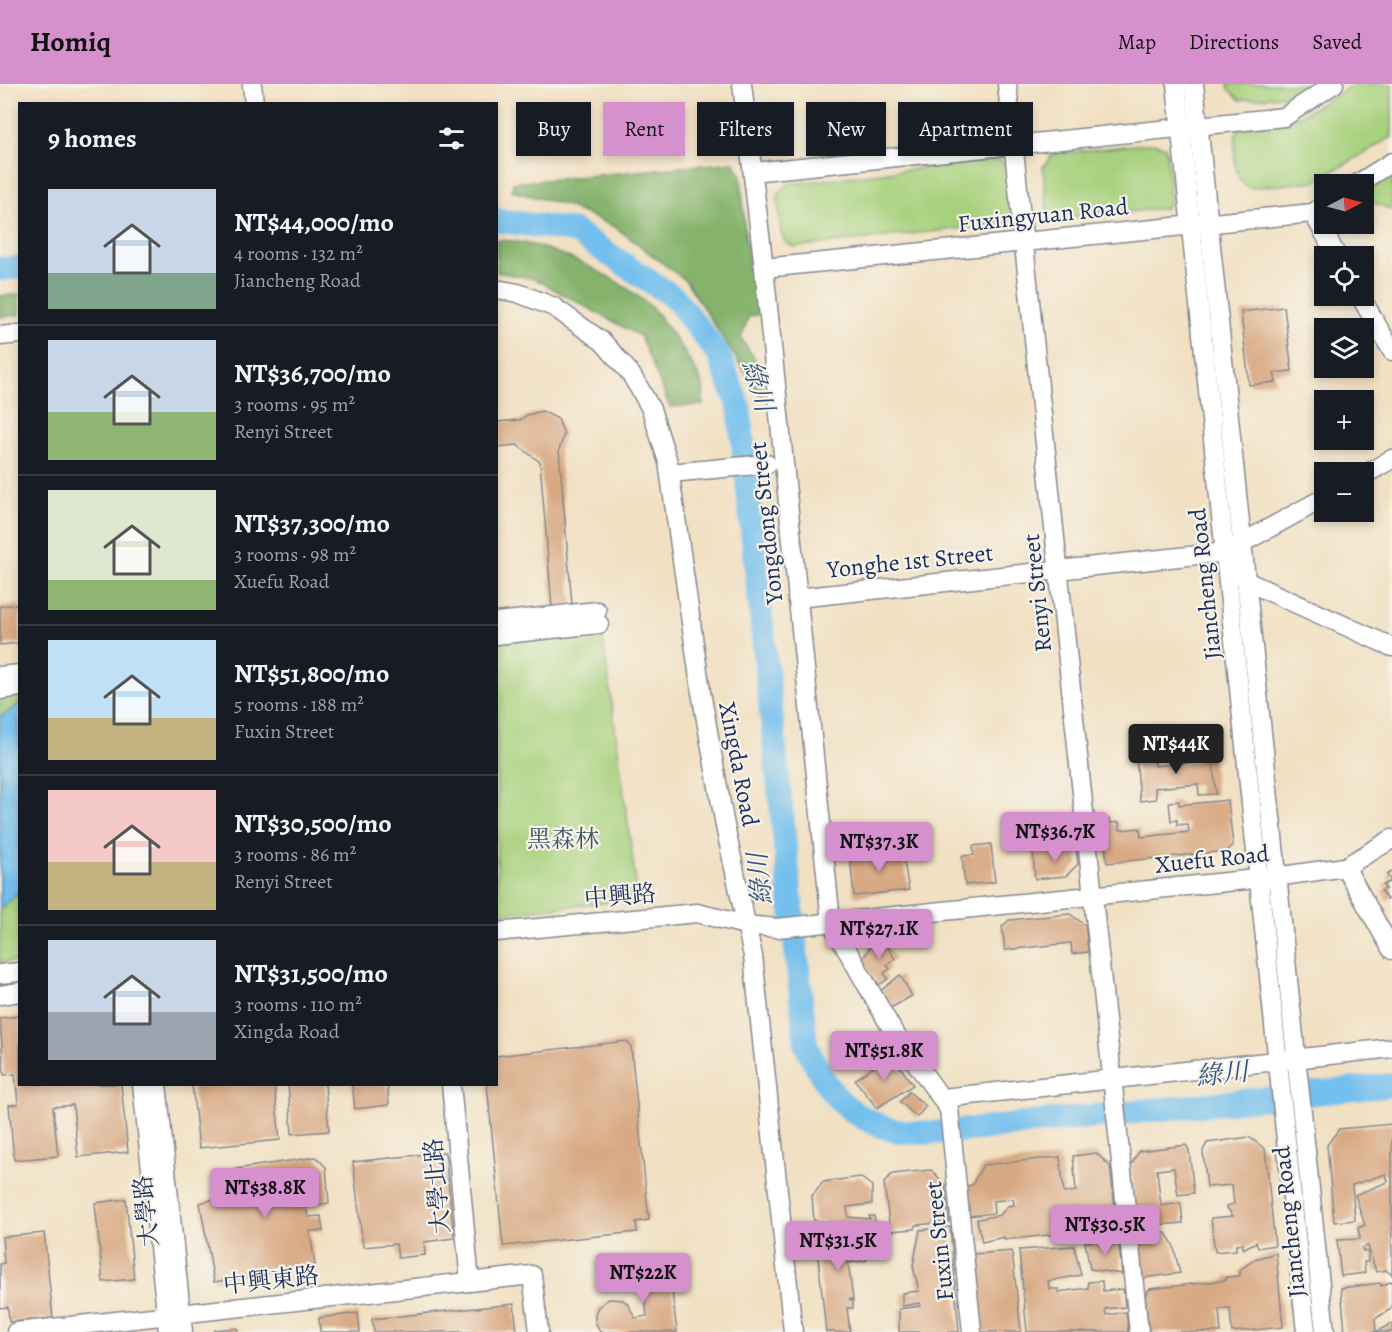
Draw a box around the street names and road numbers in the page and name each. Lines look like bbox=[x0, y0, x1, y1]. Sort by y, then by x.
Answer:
street label: Fuxingyuan Road bbox=[956, 190, 1130, 240]
street label: Yongdong Street bbox=[742, 440, 791, 607]
street label: Jiancheng Road bbox=[1181, 507, 1229, 661]
street label: Renyi Street bbox=[1015, 532, 1059, 654]
street label: Yonghe 1st Street bbox=[824, 536, 995, 586]
street label: Xingda Road bbox=[711, 699, 767, 829]
street label: Xuefu Road bbox=[1153, 837, 1271, 881]
street label: 中興路 bbox=[583, 877, 657, 915]
street label: 大學北路 bbox=[417, 1137, 457, 1235]
street label: Jiancheng Road bbox=[1265, 1145, 1313, 1299]
street label: 大學路 bbox=[126, 1174, 166, 1248]
street label: Fuxin Street bbox=[917, 1179, 961, 1303]
street label: 中興東路 bbox=[222, 1259, 320, 1301]

